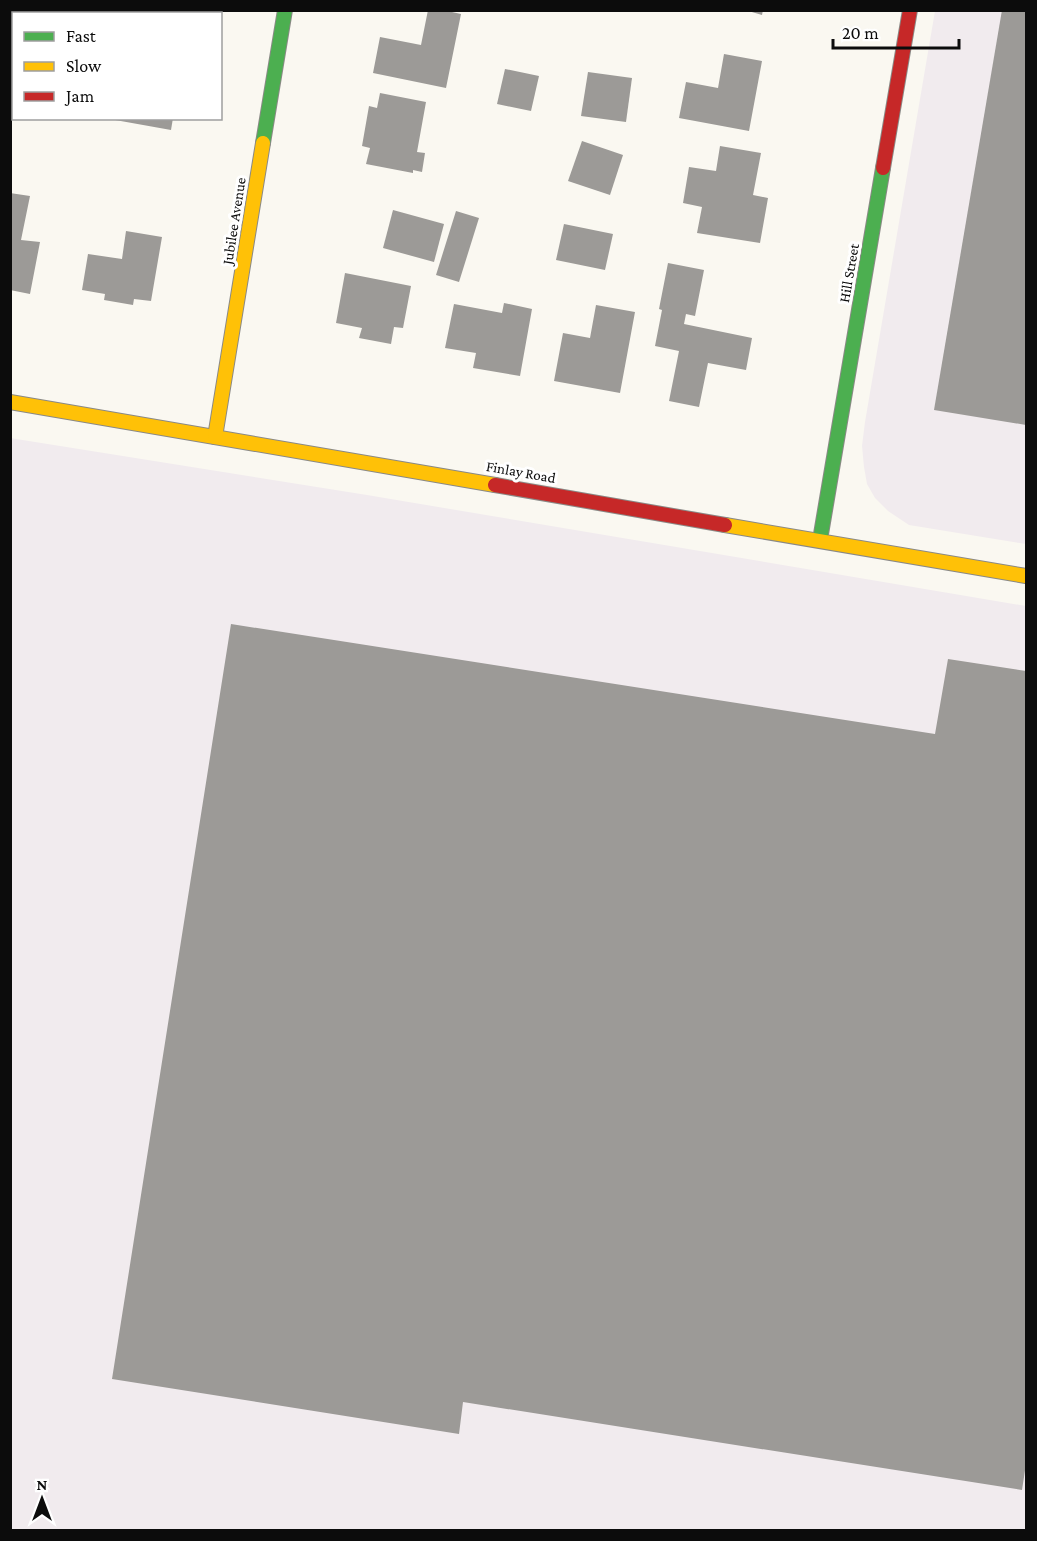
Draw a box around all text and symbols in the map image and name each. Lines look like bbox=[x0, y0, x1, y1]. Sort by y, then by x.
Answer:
legend bbox=[12, 12, 222, 120]
scale bar bbox=[833, 12, 959, 50]
text: 20 m bbox=[842, 23, 879, 43]
text: Fast bbox=[66, 26, 97, 46]
text: Slow bbox=[66, 56, 102, 76]
text: Jam bbox=[64, 86, 95, 106]
street label: Jubilee Avenue bbox=[219, 176, 250, 268]
street label: Hill Street bbox=[836, 241, 862, 304]
street label: Finlay Road bbox=[485, 458, 557, 487]
north arrow bbox=[12, 1469, 72, 1529]
text: N bbox=[37, 1476, 48, 1493]

